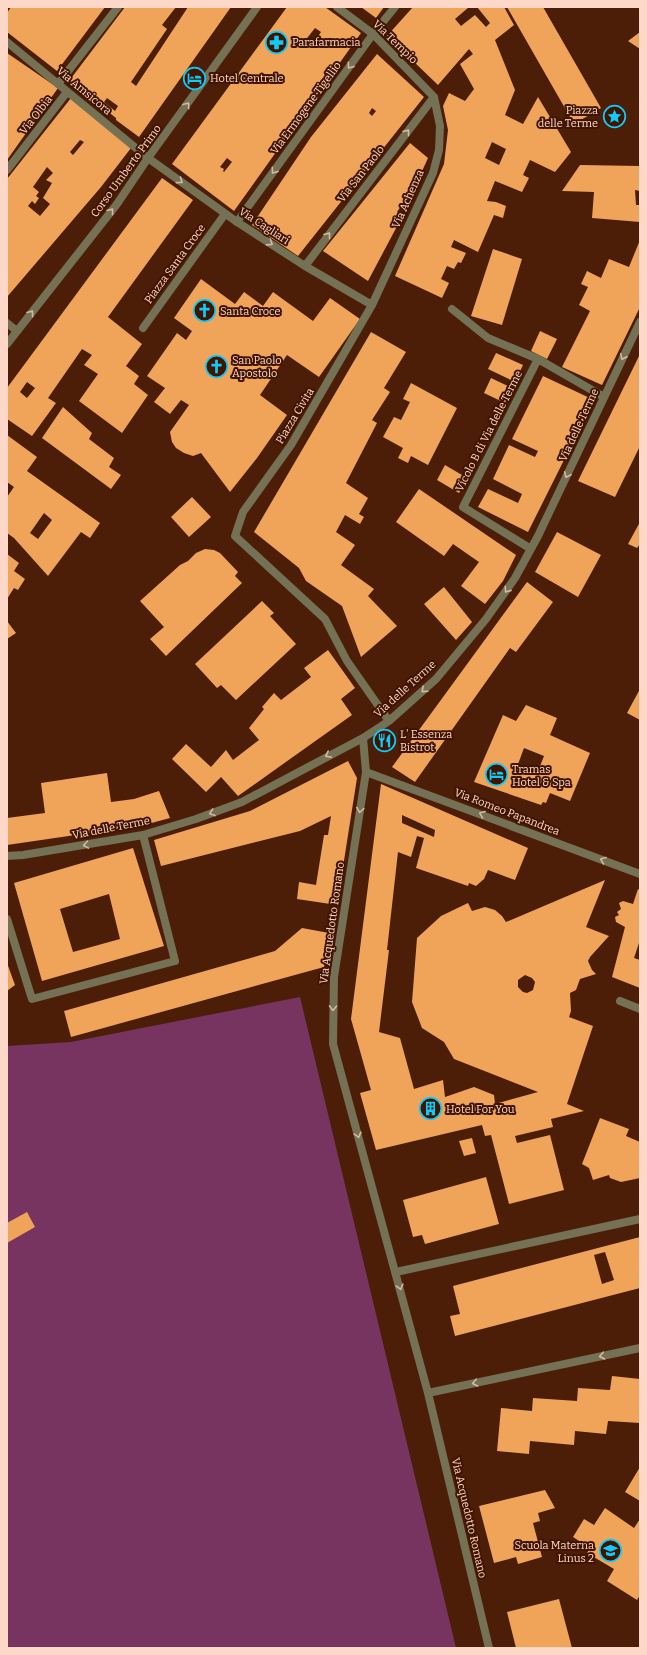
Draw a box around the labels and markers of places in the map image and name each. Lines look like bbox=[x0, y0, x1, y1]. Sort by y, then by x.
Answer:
pharmacy icon: Parafarmacia bbox=[264, 29, 290, 55]
place label: Parafarmacia bbox=[292, 36, 360, 49]
hotel icon: Hotel Centrale bbox=[182, 65, 208, 91]
place label: Hotel Centrale bbox=[210, 72, 284, 85]
place icon: Piazza delle Terme bbox=[601, 103, 627, 129]
place label: Piazza delle Terme bbox=[538, 104, 598, 130]
church icon: Santa Croce bbox=[191, 298, 217, 324]
place label: Santa Croce bbox=[220, 305, 281, 318]
church icon: San Paolo Apostolo bbox=[204, 353, 230, 379]
place label: San Paolo Apostolo bbox=[232, 354, 282, 380]
restaurant icon: L' Essenza Bistrot bbox=[371, 727, 397, 753]
place label: L' Essenza Bistrot bbox=[400, 728, 452, 754]
hotel icon: Tramas Hotel & Spa bbox=[484, 762, 510, 788]
place label: Tramas Hotel & Spa bbox=[512, 763, 571, 789]
building icon: Hotel For You bbox=[417, 1096, 443, 1122]
place label: Hotel For You bbox=[446, 1103, 515, 1116]
school or university icon: Scuola Materna Linus 2 bbox=[597, 1538, 623, 1564]
place label: Scuola Materna Linus 2 bbox=[515, 1539, 594, 1565]

